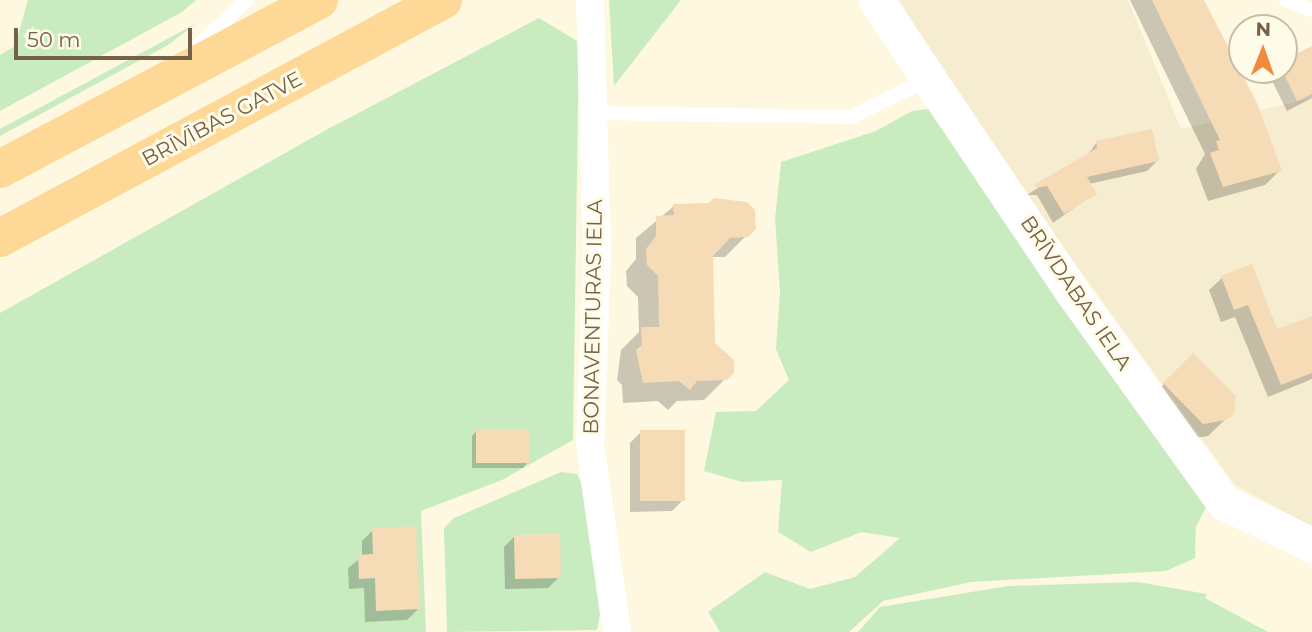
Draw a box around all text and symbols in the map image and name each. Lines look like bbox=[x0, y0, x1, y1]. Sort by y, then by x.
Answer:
scale bar bbox=[18, 14, 196, 58]
north arrow bbox=[1228, 14, 1298, 84]
text: N bbox=[1255, 18, 1271, 41]
text: 50 m bbox=[27, 27, 81, 52]
street label: BRĪVĪBAS GATVE bbox=[138, 66, 306, 172]
street label: BONAVENTURAS IELA bbox=[578, 199, 608, 435]
street label: BRĪVDABAS IELA bbox=[1015, 211, 1137, 375]

